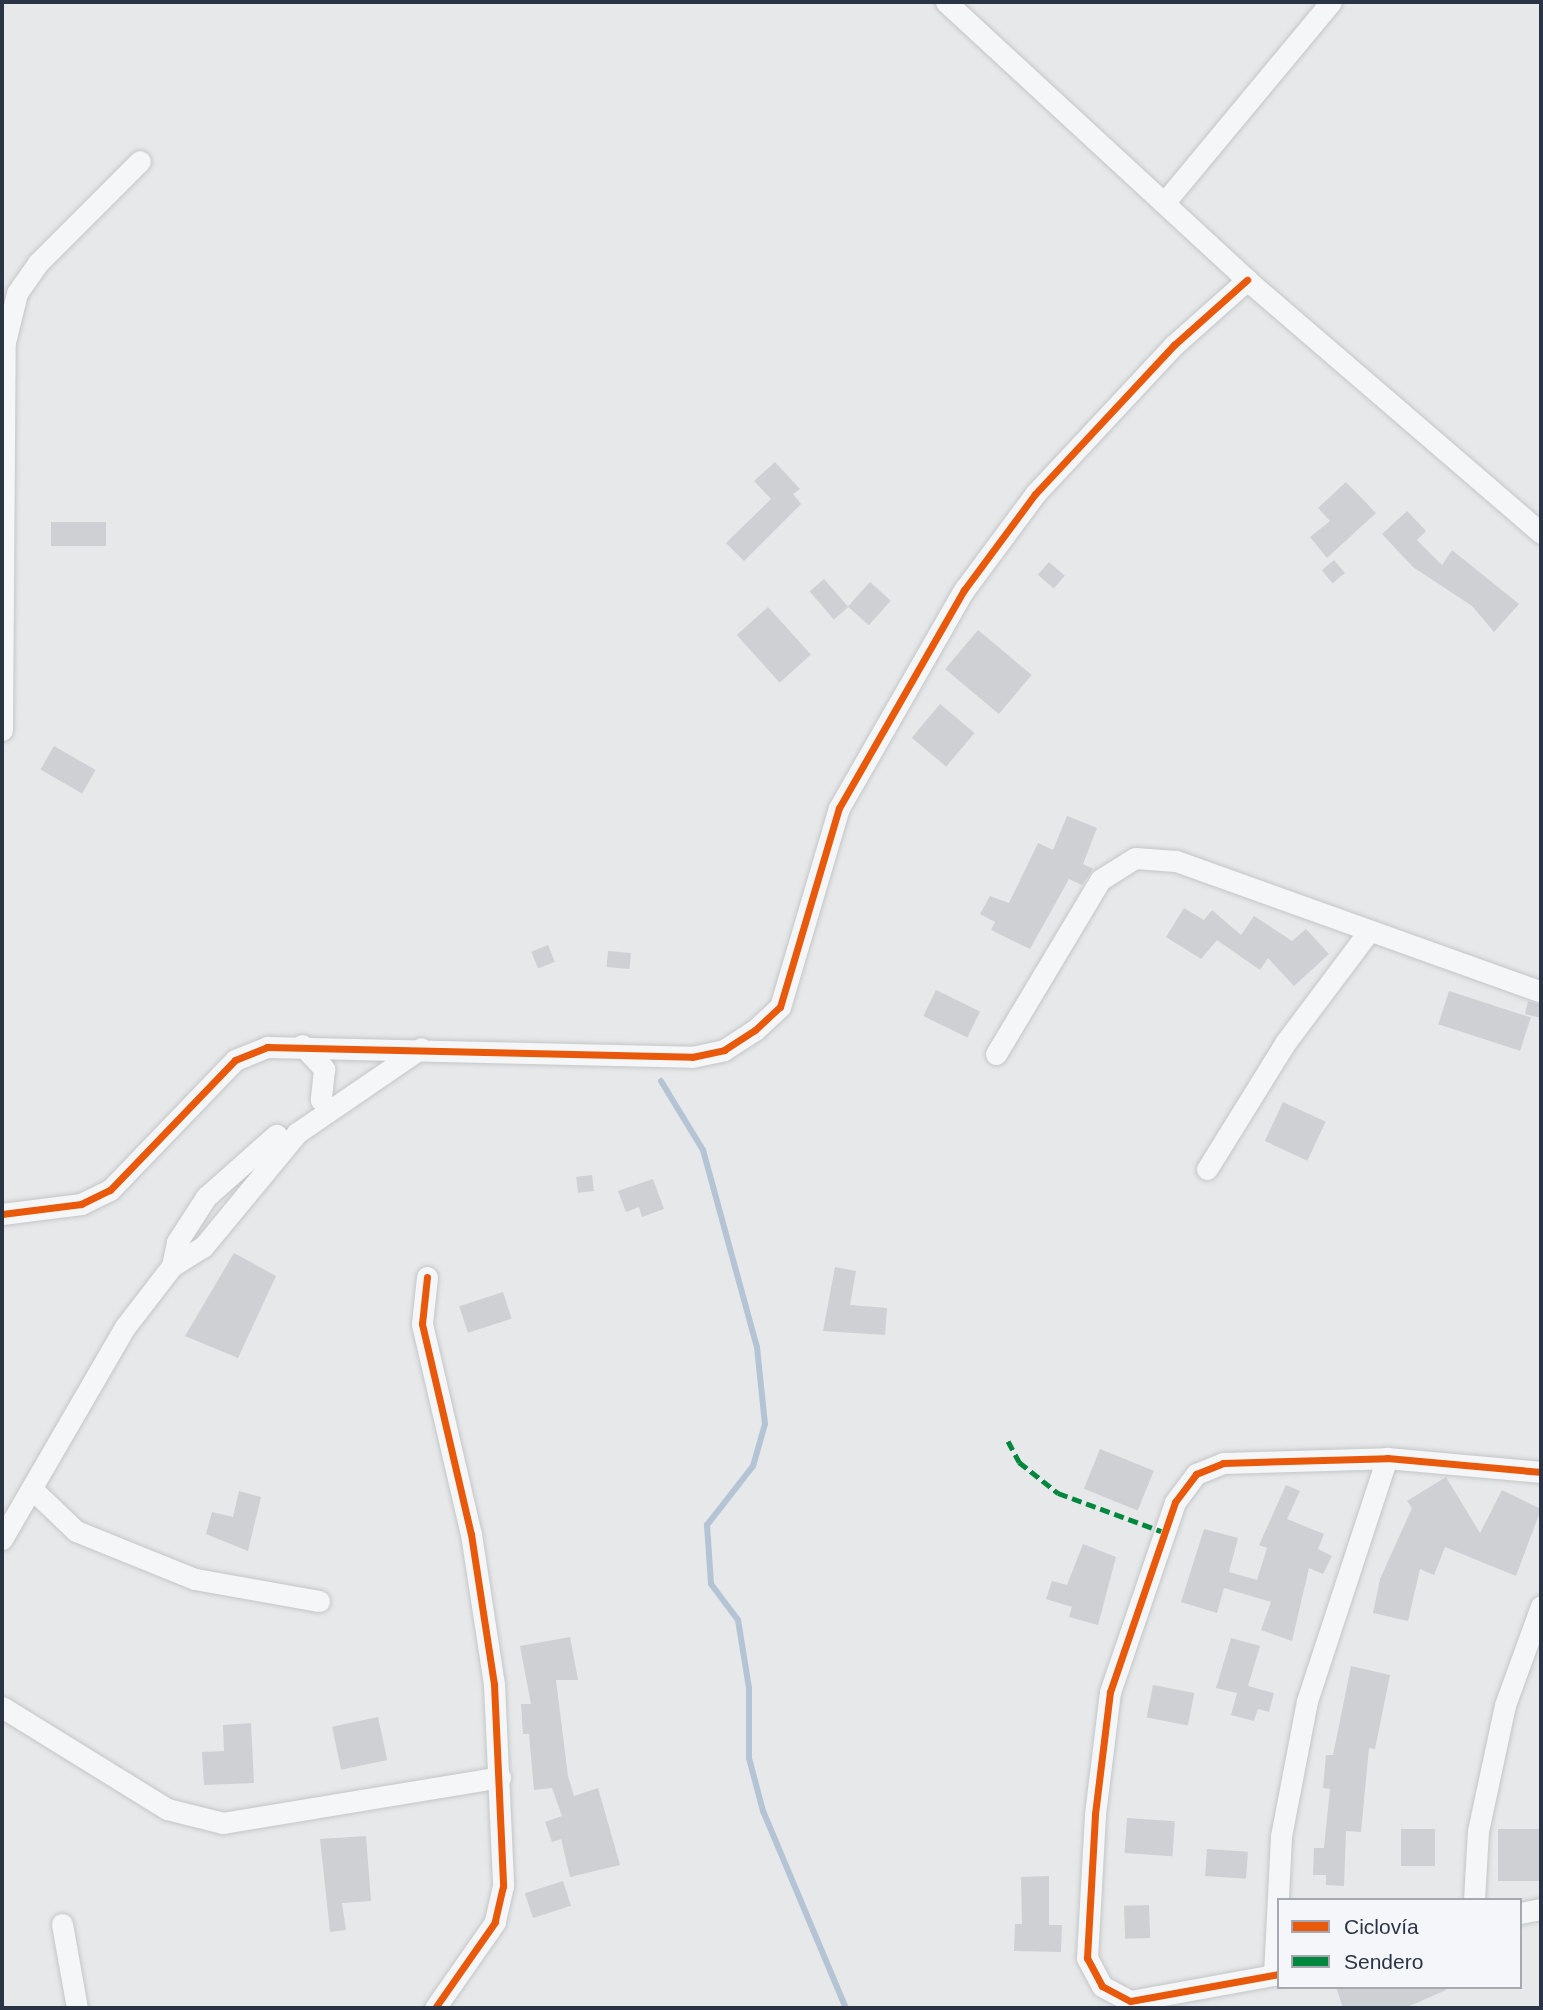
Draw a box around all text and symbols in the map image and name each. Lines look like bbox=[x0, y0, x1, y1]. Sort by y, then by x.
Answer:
legend bbox=[1277, 1898, 1522, 1989]
text: Ciclovía bbox=[1344, 1915, 1419, 1938]
text: Sendero bbox=[1344, 1950, 1423, 1973]

